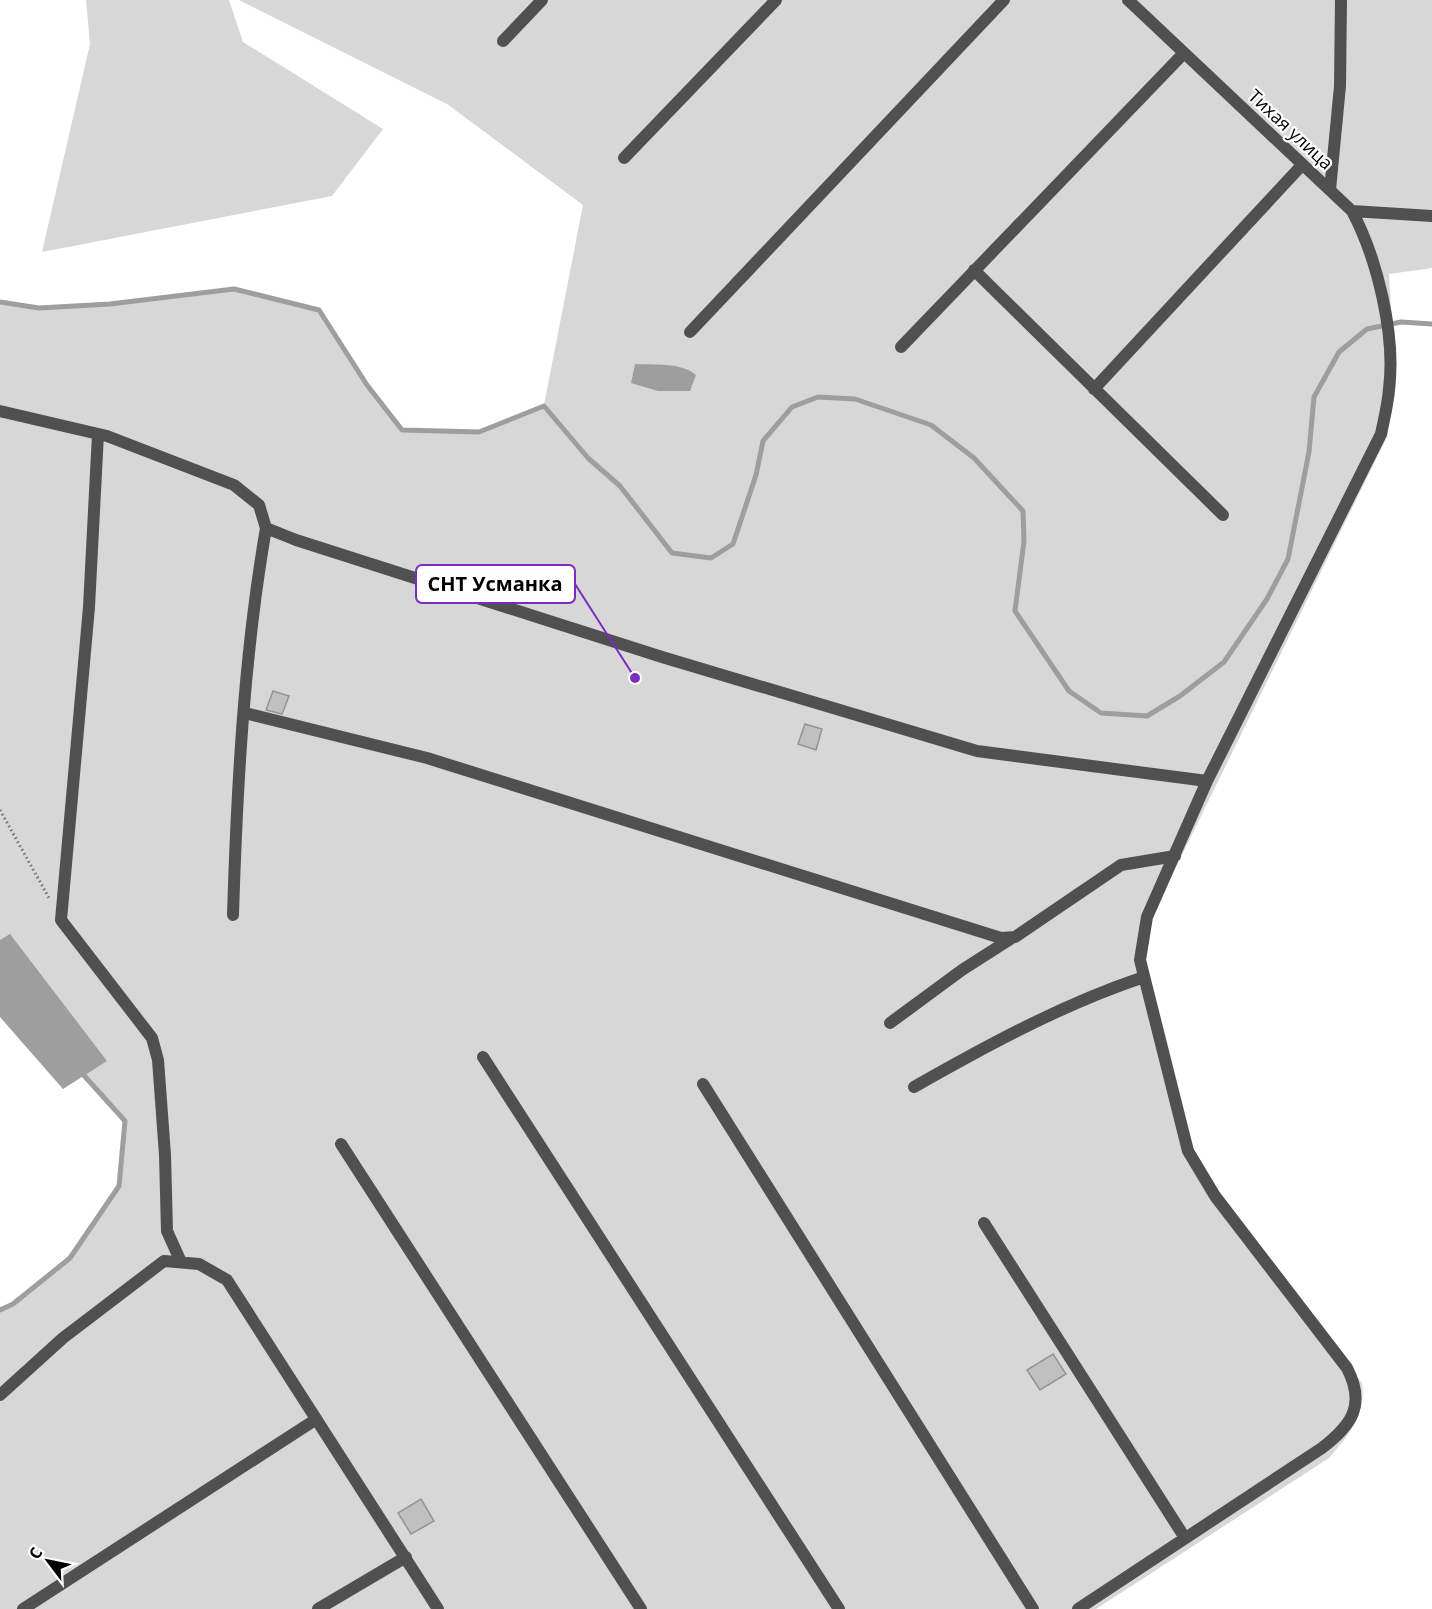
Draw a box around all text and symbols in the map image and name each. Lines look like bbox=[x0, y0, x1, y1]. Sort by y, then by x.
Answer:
street label: Тихая улица bbox=[1244, 84, 1338, 174]
callout: СНТ Усманка bbox=[416, 565, 575, 603]
text: СНТ Усманка bbox=[427, 570, 563, 597]
north arrow bbox=[18, 1531, 78, 1591]
text: С bbox=[23, 1543, 47, 1563]

